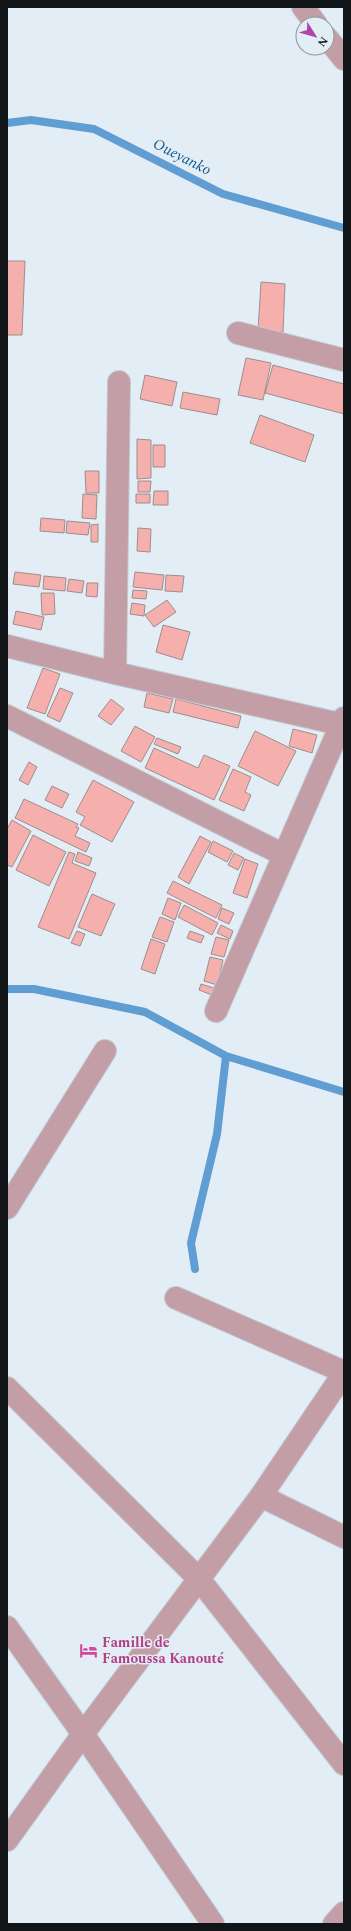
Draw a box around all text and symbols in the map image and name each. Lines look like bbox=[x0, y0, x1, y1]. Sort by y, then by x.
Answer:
north arrow bbox=[295, 16, 335, 56]
text: N bbox=[313, 33, 332, 50]
water label: Oueyanko bbox=[149, 132, 215, 182]
place label: Famille de Famoussa Kanouté bbox=[102, 1632, 224, 1669]
hotel icon: Famille de Famoussa Kanouté bbox=[79, 1640, 99, 1660]

